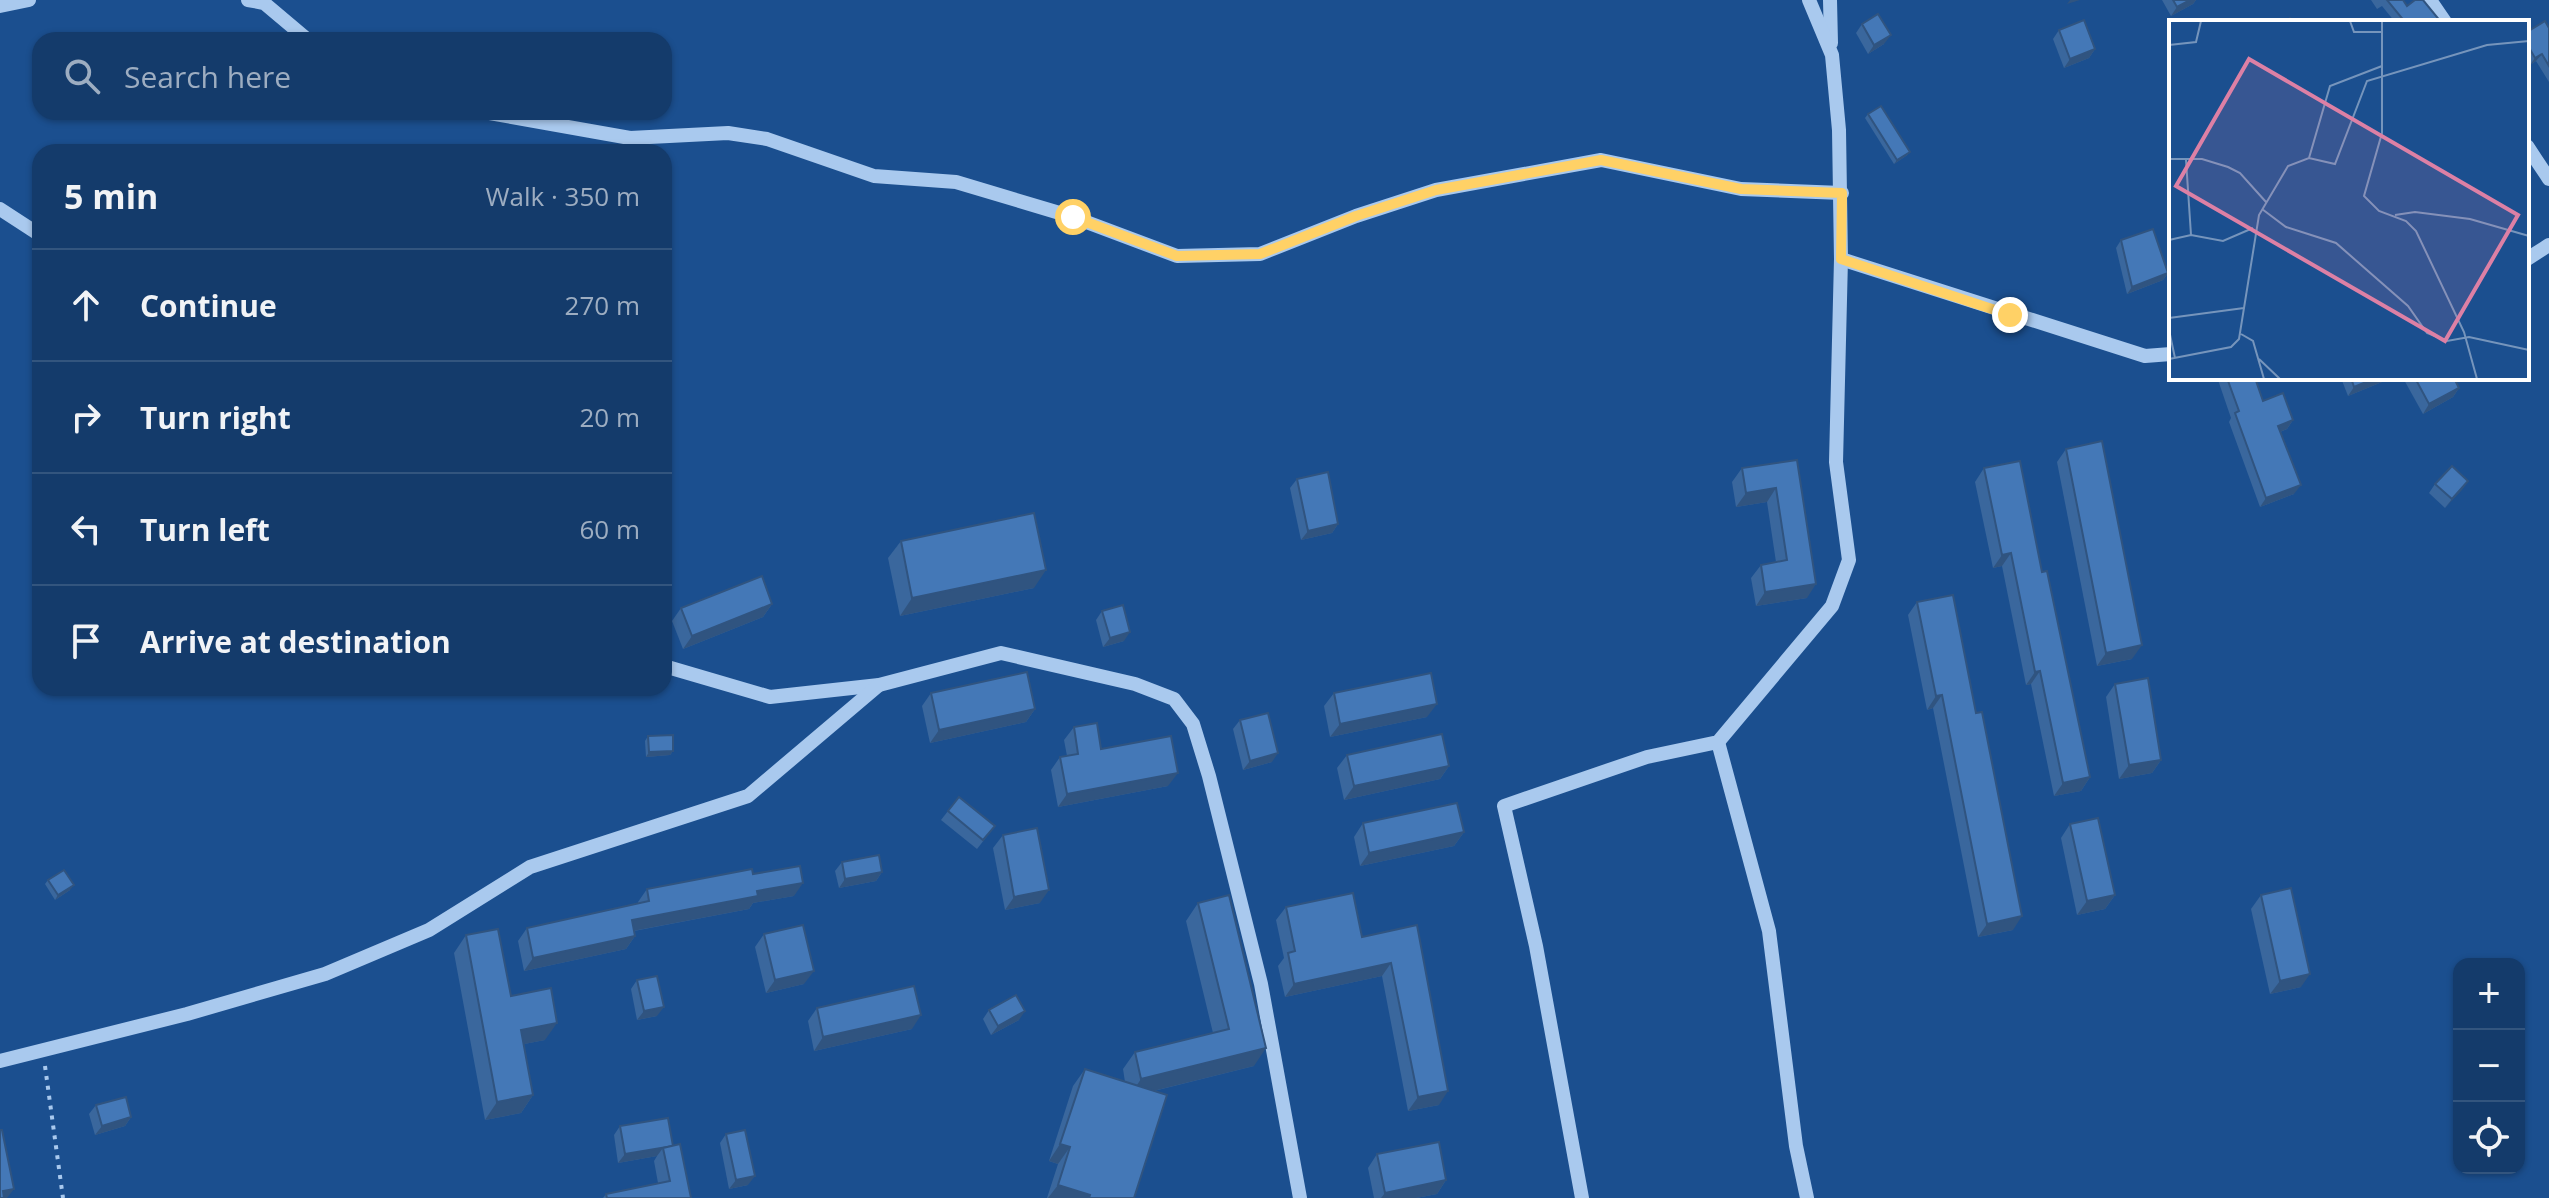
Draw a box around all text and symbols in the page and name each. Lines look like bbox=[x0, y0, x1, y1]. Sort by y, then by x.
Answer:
inset map bbox=[2169, 20, 2529, 380]
search box bbox=[32, 32, 672, 120]
icon: search bbox=[60, 54, 104, 98]
text: Search here bbox=[124, 56, 291, 97]
text: 5 min bbox=[64, 173, 158, 219]
text: Walk · 350 m bbox=[486, 178, 640, 214]
route start bbox=[1055, 199, 1091, 235]
icon: ahead bbox=[64, 283, 108, 327]
text: Continue bbox=[140, 285, 277, 326]
text: 270 m bbox=[565, 287, 640, 323]
route end bbox=[1992, 297, 2028, 333]
icon: right bbox=[64, 395, 108, 439]
text: Turn right bbox=[140, 397, 291, 438]
text: 20 m bbox=[579, 399, 640, 435]
icon: left bbox=[64, 507, 108, 551]
text: Turn left bbox=[140, 509, 270, 550]
text: 60 m bbox=[579, 511, 640, 547]
icon: arrive bbox=[64, 619, 108, 663]
text: Arrive at destination bbox=[140, 621, 451, 662]
map controls bbox=[2453, 958, 2525, 1174]
button: + bbox=[2453, 958, 2525, 1030]
button: − bbox=[2453, 1030, 2525, 1102]
button: locate bbox=[2453, 1102, 2525, 1174]

